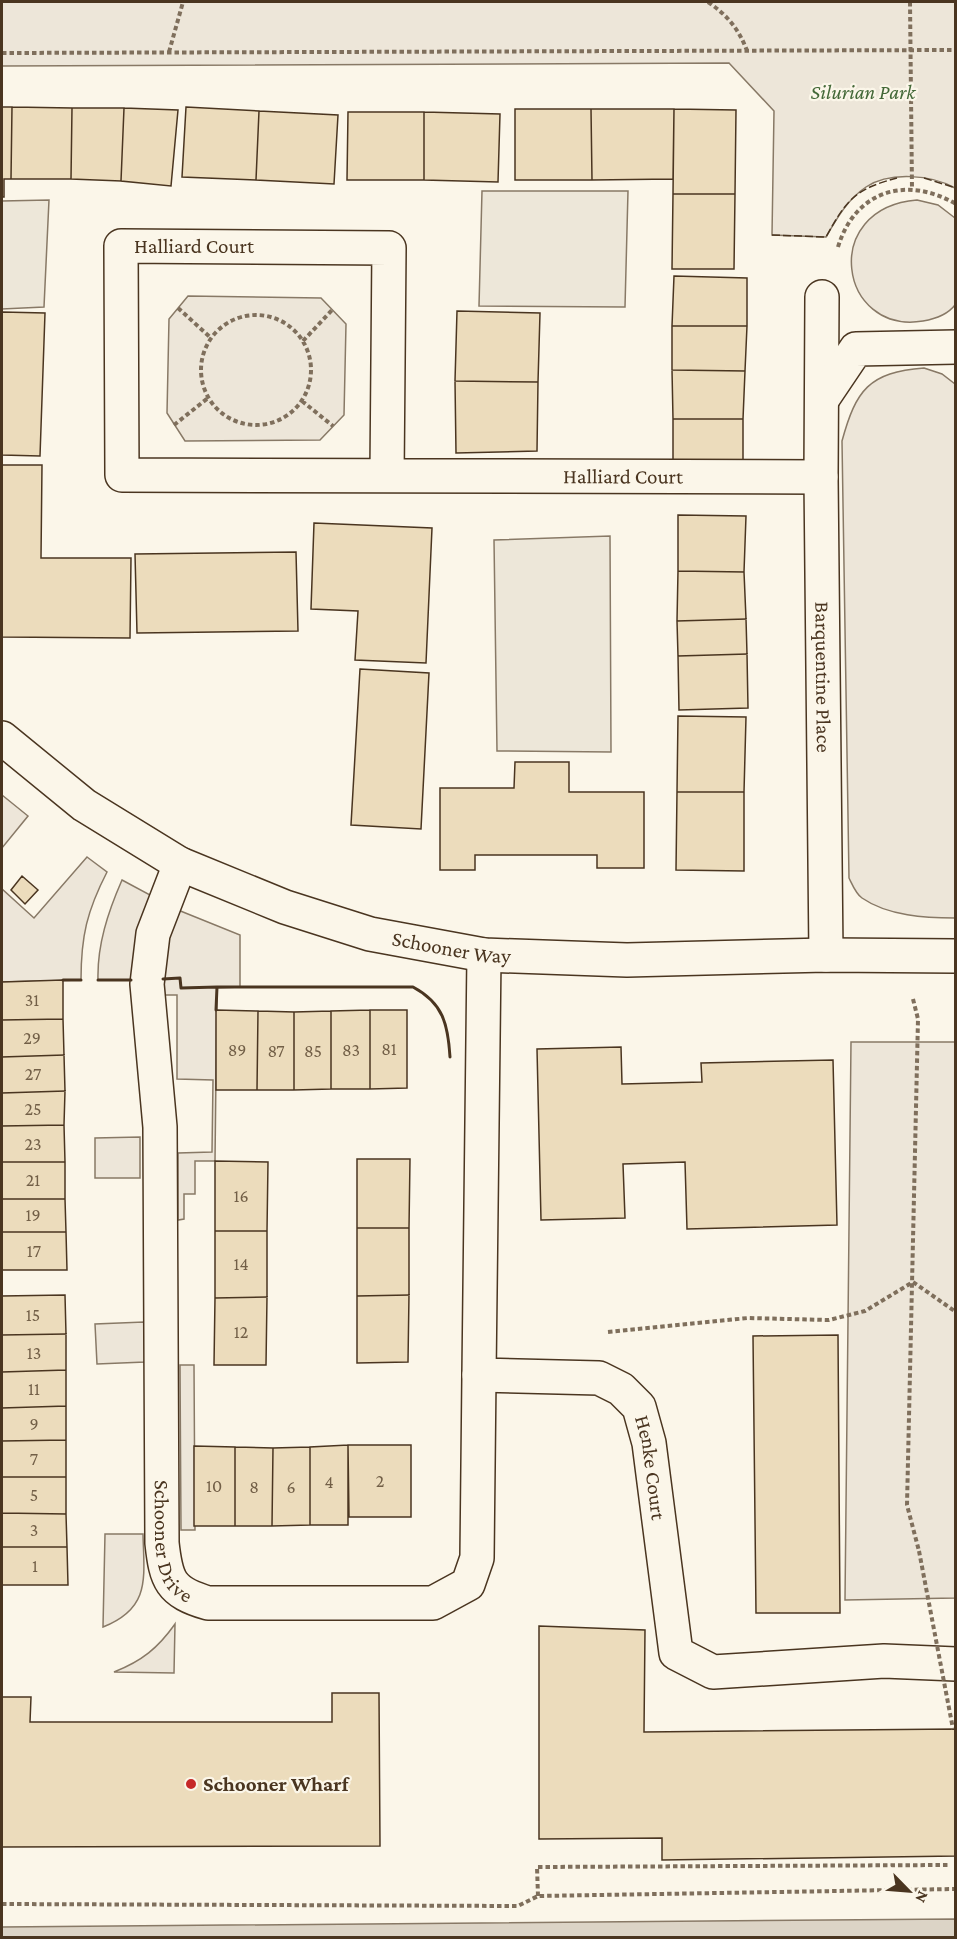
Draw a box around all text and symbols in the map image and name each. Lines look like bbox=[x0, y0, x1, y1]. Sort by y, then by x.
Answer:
park label: Silurian Park bbox=[811, 80, 916, 104]
street label: Halliard Court bbox=[134, 234, 255, 258]
street label: Halliard Court bbox=[563, 464, 684, 489]
street label: Barquentine Place bbox=[810, 601, 836, 753]
street label: Schooner Way bbox=[390, 926, 512, 968]
house number: 31 bbox=[25, 990, 39, 1010]
house number: 29 bbox=[23, 1028, 41, 1048]
house number: 81 bbox=[381, 1039, 397, 1059]
house number: 89 bbox=[228, 1040, 246, 1060]
house number: 83 bbox=[342, 1040, 360, 1060]
house number: 87 bbox=[267, 1041, 285, 1061]
house number: 85 bbox=[304, 1041, 322, 1061]
house number: 27 bbox=[25, 1064, 41, 1084]
house number: 25 bbox=[24, 1099, 42, 1119]
house number: 23 bbox=[24, 1134, 42, 1154]
house number: 21 bbox=[26, 1170, 40, 1190]
house number: 16 bbox=[233, 1186, 249, 1206]
house number: 19 bbox=[25, 1205, 41, 1225]
house number: 17 bbox=[27, 1241, 41, 1261]
house number: 14 bbox=[233, 1254, 249, 1274]
house number: 15 bbox=[26, 1305, 40, 1325]
house number: 12 bbox=[234, 1322, 248, 1342]
house number: 13 bbox=[27, 1343, 41, 1363]
house number: 11 bbox=[28, 1379, 40, 1399]
street label: Henke Court bbox=[630, 1413, 671, 1522]
house number: 9 bbox=[29, 1414, 39, 1434]
house number: 7 bbox=[30, 1449, 38, 1469]
house number: 2 bbox=[376, 1471, 384, 1491]
house number: 4 bbox=[324, 1472, 334, 1492]
house number: 10 bbox=[206, 1476, 222, 1496]
house number: 8 bbox=[249, 1477, 259, 1497]
house number: 6 bbox=[286, 1477, 296, 1497]
street label: Schooner Drive bbox=[150, 1480, 196, 1608]
house number: 5 bbox=[30, 1485, 38, 1505]
house number: 3 bbox=[30, 1520, 38, 1540]
house number: 1 bbox=[32, 1556, 38, 1576]
place label: Schooner Wharf bbox=[203, 1772, 350, 1796]
marker: Schooner Wharf bbox=[184, 1777, 198, 1791]
north arrow bbox=[879, 1861, 939, 1921]
text: N bbox=[912, 1889, 932, 1906]

